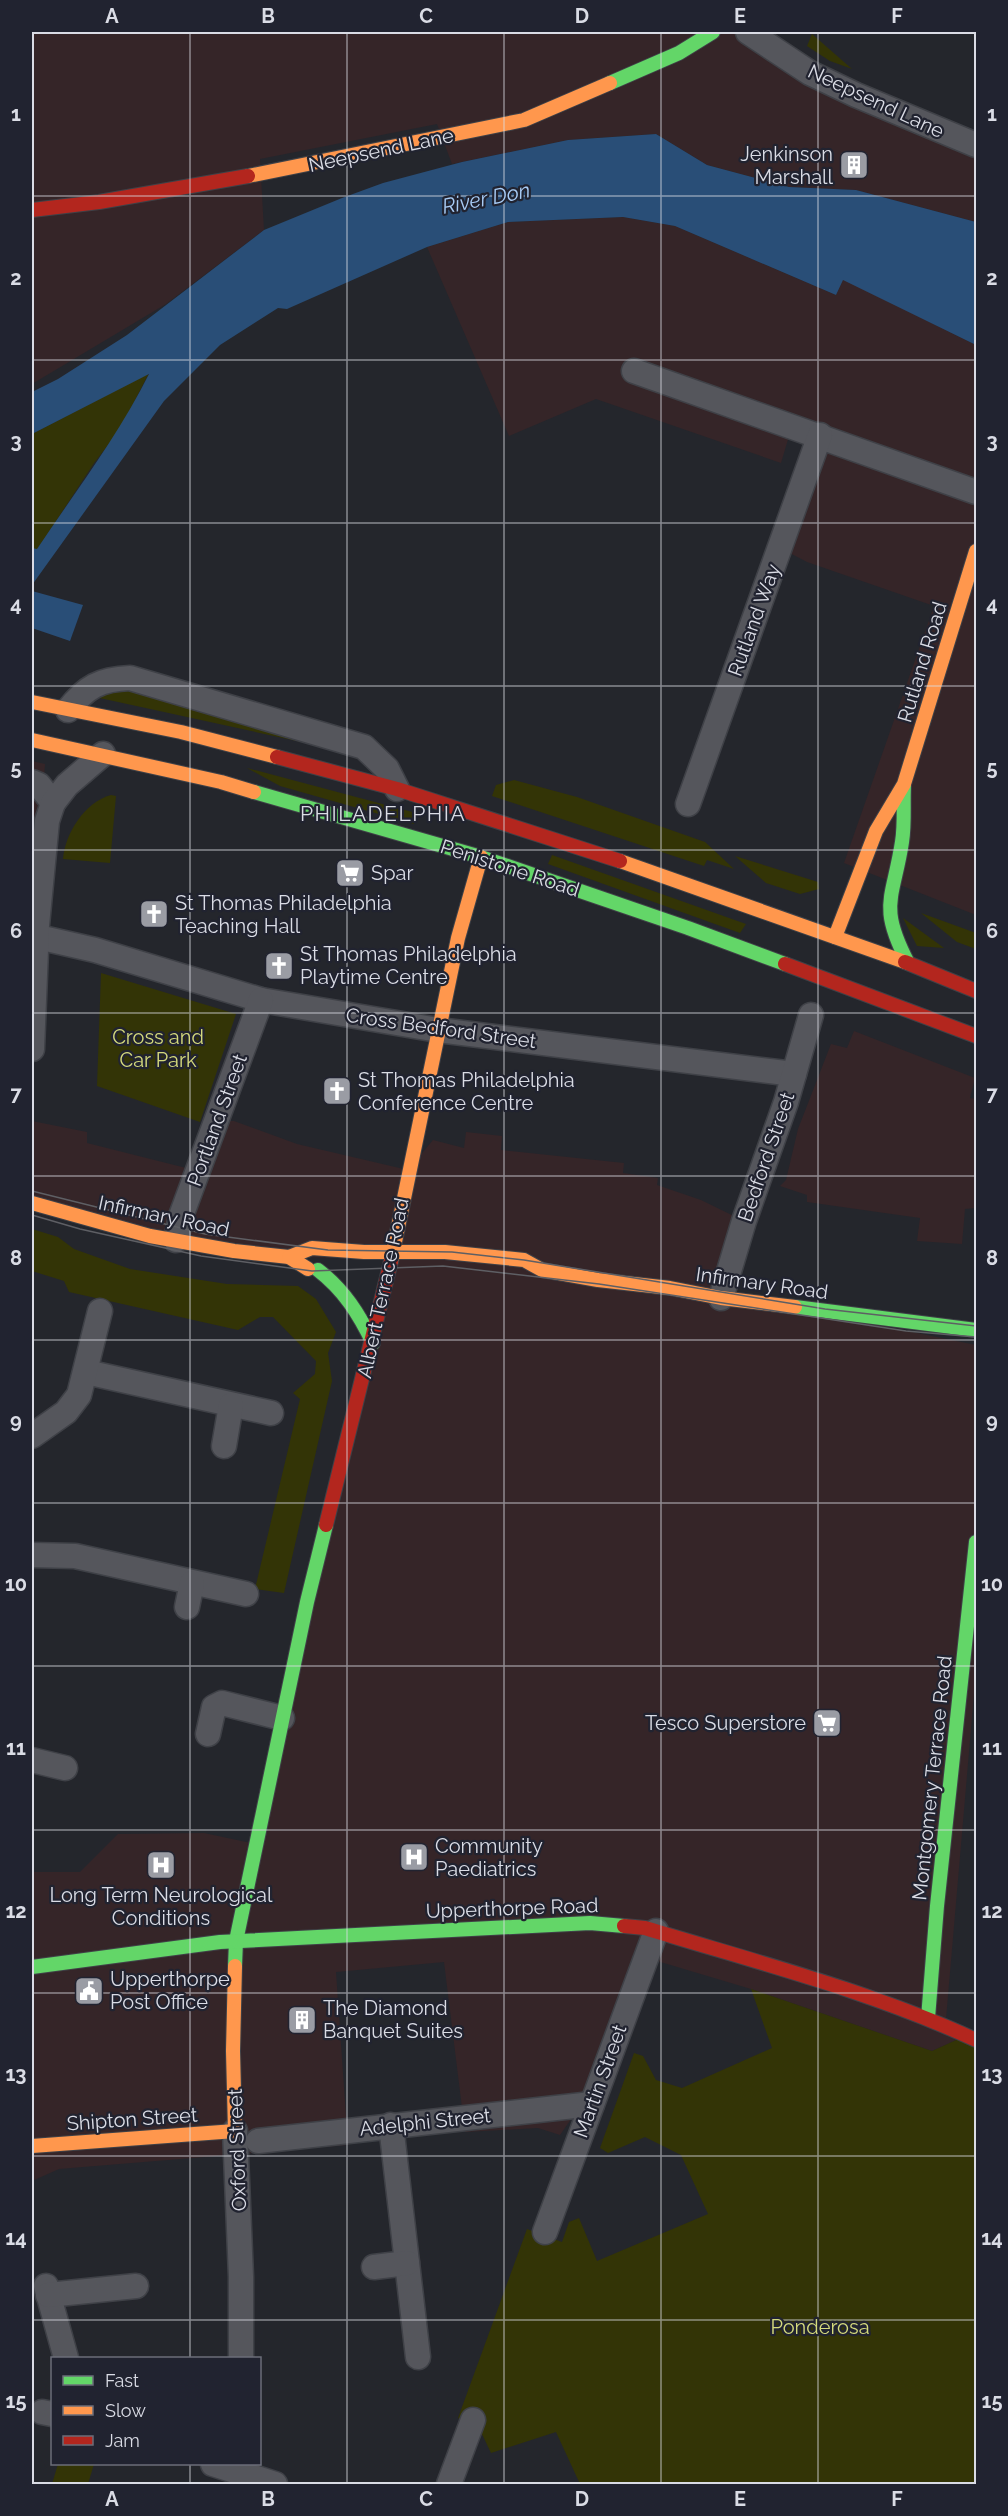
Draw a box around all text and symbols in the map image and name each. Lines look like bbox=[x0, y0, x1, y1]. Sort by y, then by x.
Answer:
text: A bbox=[105, 4, 119, 28]
text: B bbox=[261, 4, 275, 28]
text: C bbox=[419, 4, 433, 28]
text: D bbox=[575, 4, 589, 28]
text: E bbox=[734, 4, 746, 28]
text: F bbox=[891, 4, 903, 28]
street label: Neepsend Lane bbox=[804, 59, 948, 143]
text: 1 bbox=[11, 102, 21, 126]
text: 1 bbox=[987, 102, 997, 126]
street label: Neepsend Lane bbox=[306, 123, 456, 177]
place label: Jenkinson Marshall bbox=[740, 142, 834, 189]
building icon: Jenkinson Marshall bbox=[838, 149, 870, 181]
water label: River Don bbox=[440, 177, 532, 219]
text: 2 bbox=[10, 266, 22, 290]
text: 2 bbox=[986, 266, 998, 290]
text: 3 bbox=[10, 429, 22, 453]
text: 3 bbox=[986, 429, 998, 453]
street label: Rutland Way bbox=[723, 560, 785, 679]
text: 4 bbox=[10, 592, 22, 616]
text: 4 bbox=[986, 592, 998, 616]
street label: Rutland Road bbox=[892, 599, 952, 725]
text: 5 bbox=[10, 756, 22, 780]
text: 5 bbox=[986, 756, 998, 780]
district label: PHILADELPHIA bbox=[300, 801, 466, 826]
street label: Penistone Road bbox=[438, 834, 582, 902]
supermarket icon: Spar bbox=[334, 857, 366, 889]
place label: Spar bbox=[371, 861, 413, 885]
place label: St Thomas Philadelphia Teaching Hall bbox=[175, 891, 392, 938]
church icon: St Thomas Philadelphia Teaching Hall bbox=[138, 898, 170, 930]
text: 6 bbox=[10, 919, 22, 943]
text: 6 bbox=[986, 919, 998, 943]
place label: St Thomas Philadelphia Playtime Centre bbox=[300, 942, 517, 989]
church icon: St Thomas Philadelphia Playtime Centre bbox=[263, 950, 295, 982]
street label: Cross Bedford Street bbox=[344, 1003, 538, 1053]
park label: Cross and Car Park bbox=[112, 1025, 204, 1072]
street label: Portland Street bbox=[182, 1050, 252, 1189]
place label: St Thomas Philadelphia Conference Centre bbox=[358, 1068, 575, 1115]
church icon: St Thomas Philadelphia Conference Centre bbox=[321, 1075, 353, 1107]
text: 7 bbox=[10, 1082, 22, 1106]
text: 7 bbox=[986, 1082, 998, 1106]
street label: Bedford Street bbox=[733, 1089, 799, 1225]
street label: Infirmary Road bbox=[96, 1190, 232, 1242]
street label: Albert Terrace Road bbox=[352, 1196, 414, 1380]
text: 8 bbox=[10, 1246, 22, 1270]
text: 8 bbox=[986, 1246, 998, 1270]
street label: Infirmary Road bbox=[694, 1262, 830, 1304]
text: 9 bbox=[10, 1409, 22, 1433]
text: 9 bbox=[986, 1409, 998, 1433]
text: 10 bbox=[5, 1572, 27, 1596]
text: 10 bbox=[981, 1572, 1003, 1596]
street label: Montgomery Terrace Road bbox=[907, 1654, 957, 1902]
supermarket icon: Tesco Superstore bbox=[811, 1707, 843, 1739]
place label: Tesco Superstore bbox=[645, 1711, 806, 1735]
text: 11 bbox=[6, 1736, 26, 1760]
text: 11 bbox=[982, 1736, 1002, 1760]
place label: Community Paediatrics bbox=[435, 1834, 543, 1881]
hospital icon: Community Paediatrics bbox=[398, 1841, 430, 1873]
hospital icon: Long Term Neurological Conditions bbox=[145, 1849, 177, 1881]
place label: Long Term Neurological Conditions bbox=[50, 1883, 273, 1930]
street label: Upperthorpe Road bbox=[425, 1893, 599, 1923]
text: 12 bbox=[5, 1899, 27, 1923]
text: 12 bbox=[981, 1899, 1003, 1923]
place label: Upperthorpe Post Office bbox=[110, 1967, 230, 2014]
public building icon: Upperthorpe Post Office bbox=[73, 1975, 105, 2007]
place label: The Diamond Banquet Suites bbox=[323, 1996, 463, 2043]
building icon: The Diamond Banquet Suites bbox=[286, 2004, 318, 2036]
street label: Martin Street bbox=[568, 2021, 632, 2141]
text: 13 bbox=[5, 2062, 27, 2086]
text: 13 bbox=[981, 2062, 1003, 2086]
street label: Oxford Street bbox=[223, 2088, 251, 2212]
street label: Shipton Street bbox=[66, 2102, 198, 2136]
street label: Adelphi Street bbox=[358, 2103, 492, 2141]
text: 14 bbox=[5, 2226, 27, 2250]
text: 14 bbox=[981, 2226, 1003, 2250]
park label: Ponderosa bbox=[770, 2315, 870, 2339]
legend bbox=[51, 2357, 261, 2465]
text: Fast bbox=[105, 2370, 139, 2391]
text: 15 bbox=[6, 2389, 26, 2413]
text: 15 bbox=[982, 2389, 1002, 2413]
text: Slow bbox=[105, 2400, 146, 2421]
text: Jam bbox=[105, 2430, 140, 2451]
text: A bbox=[105, 2487, 119, 2511]
text: B bbox=[261, 2487, 275, 2511]
text: C bbox=[419, 2487, 433, 2511]
text: D bbox=[575, 2487, 589, 2511]
text: E bbox=[734, 2487, 746, 2511]
text: F bbox=[891, 2487, 903, 2511]

